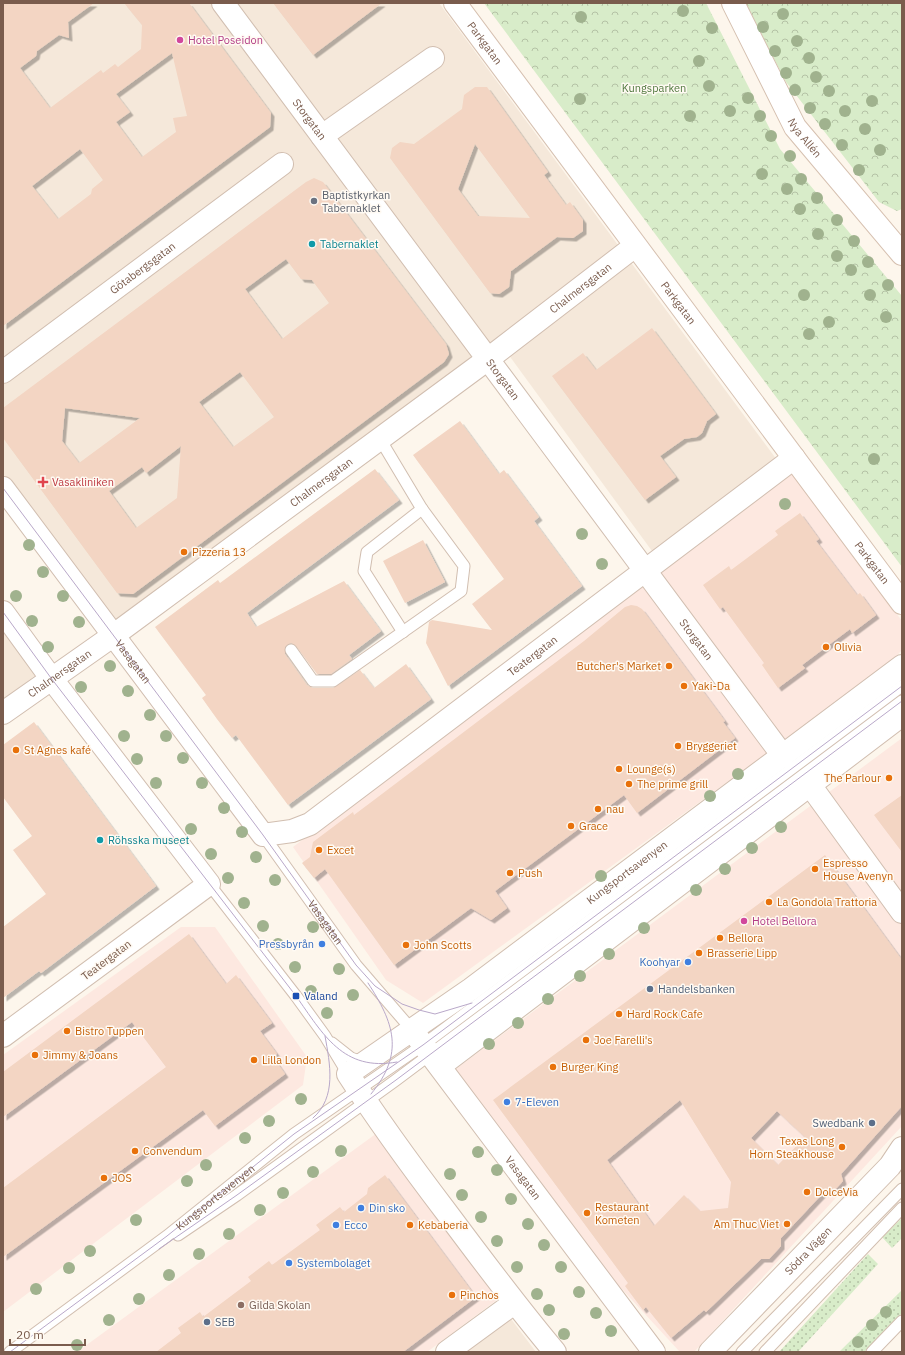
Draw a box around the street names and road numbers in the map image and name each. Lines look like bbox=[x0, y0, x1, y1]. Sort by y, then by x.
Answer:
street label: Parkgatan bbox=[464, 19, 505, 67]
street label: Storgatan bbox=[290, 96, 329, 143]
street label: Nya Allén bbox=[785, 116, 825, 160]
street label: Götabergsgatan bbox=[107, 239, 178, 297]
street label: Chalmersgatan bbox=[547, 260, 614, 316]
street label: Parkgatan bbox=[658, 279, 699, 327]
street label: Storgatan bbox=[483, 356, 523, 403]
street label: Chalmersgatan bbox=[287, 454, 355, 510]
street label: Parkgatan bbox=[852, 539, 893, 587]
street label: Storgatan bbox=[676, 616, 716, 663]
street label: Teatergatan bbox=[505, 633, 560, 679]
street label: Vasagatan bbox=[112, 637, 154, 686]
street label: Chalmersgatan bbox=[25, 646, 94, 700]
street label: Kungsportsavenyen bbox=[584, 837, 670, 907]
street label: Vasagatan bbox=[305, 897, 346, 947]
street label: Teatergatan bbox=[78, 937, 134, 983]
street label: Vasagatan bbox=[502, 1153, 544, 1203]
street label: Kungsportsavenyen bbox=[173, 1161, 258, 1233]
street label: Södra Vägen bbox=[782, 1224, 835, 1278]

